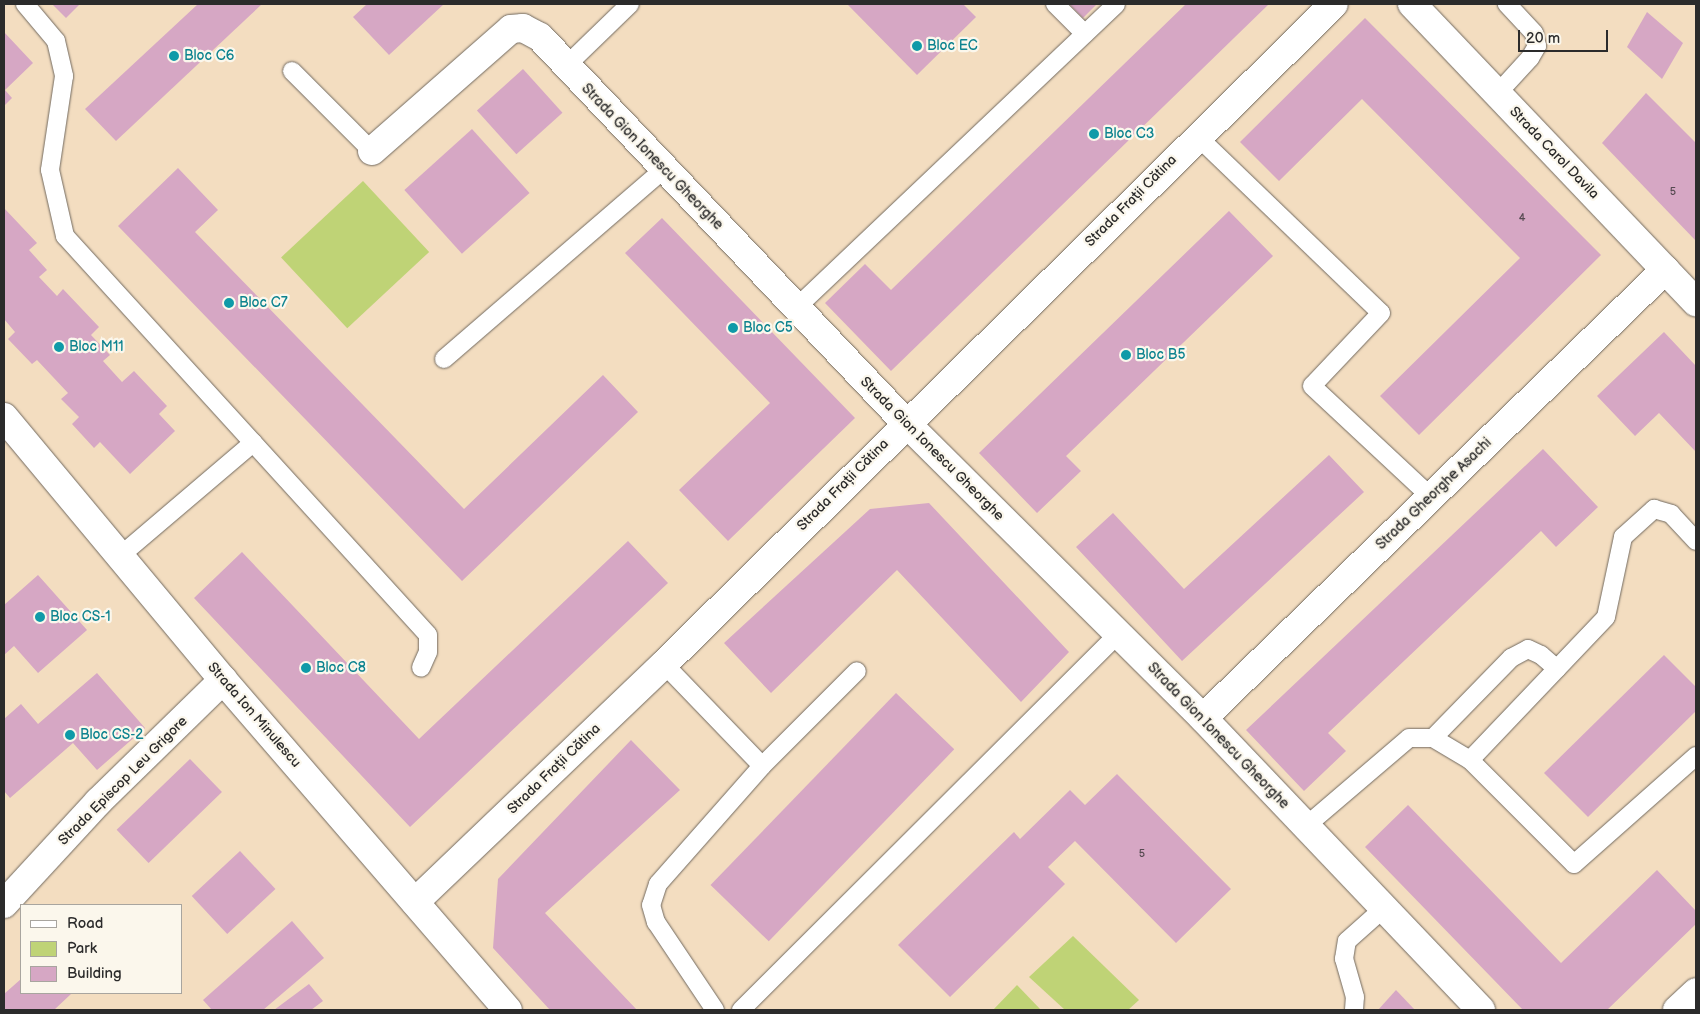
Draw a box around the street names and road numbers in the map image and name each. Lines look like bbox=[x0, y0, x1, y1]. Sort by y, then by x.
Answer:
street label: Strada Gion Ionescu Gheorghe bbox=[578, 81, 726, 233]
street label: Strada Carol Davila bbox=[1506, 103, 1602, 203]
street label: Strada Frații Cătina bbox=[1082, 152, 1180, 250]
street label: Strada Gion Ionescu Gheorghe bbox=[857, 374, 1007, 524]
street label: Strada Gheorghe Asachi bbox=[1373, 435, 1495, 553]
street label: Strada Frații Cătina bbox=[794, 436, 892, 534]
street label: Strada Ion Minulescu bbox=[204, 659, 304, 771]
street label: Strada Gion Ionescu Gheorghe bbox=[1144, 660, 1292, 812]
street label: Strada Episcop Leu Grigore bbox=[55, 713, 191, 849]
street label: Strada Frații Cătina bbox=[504, 720, 604, 818]

